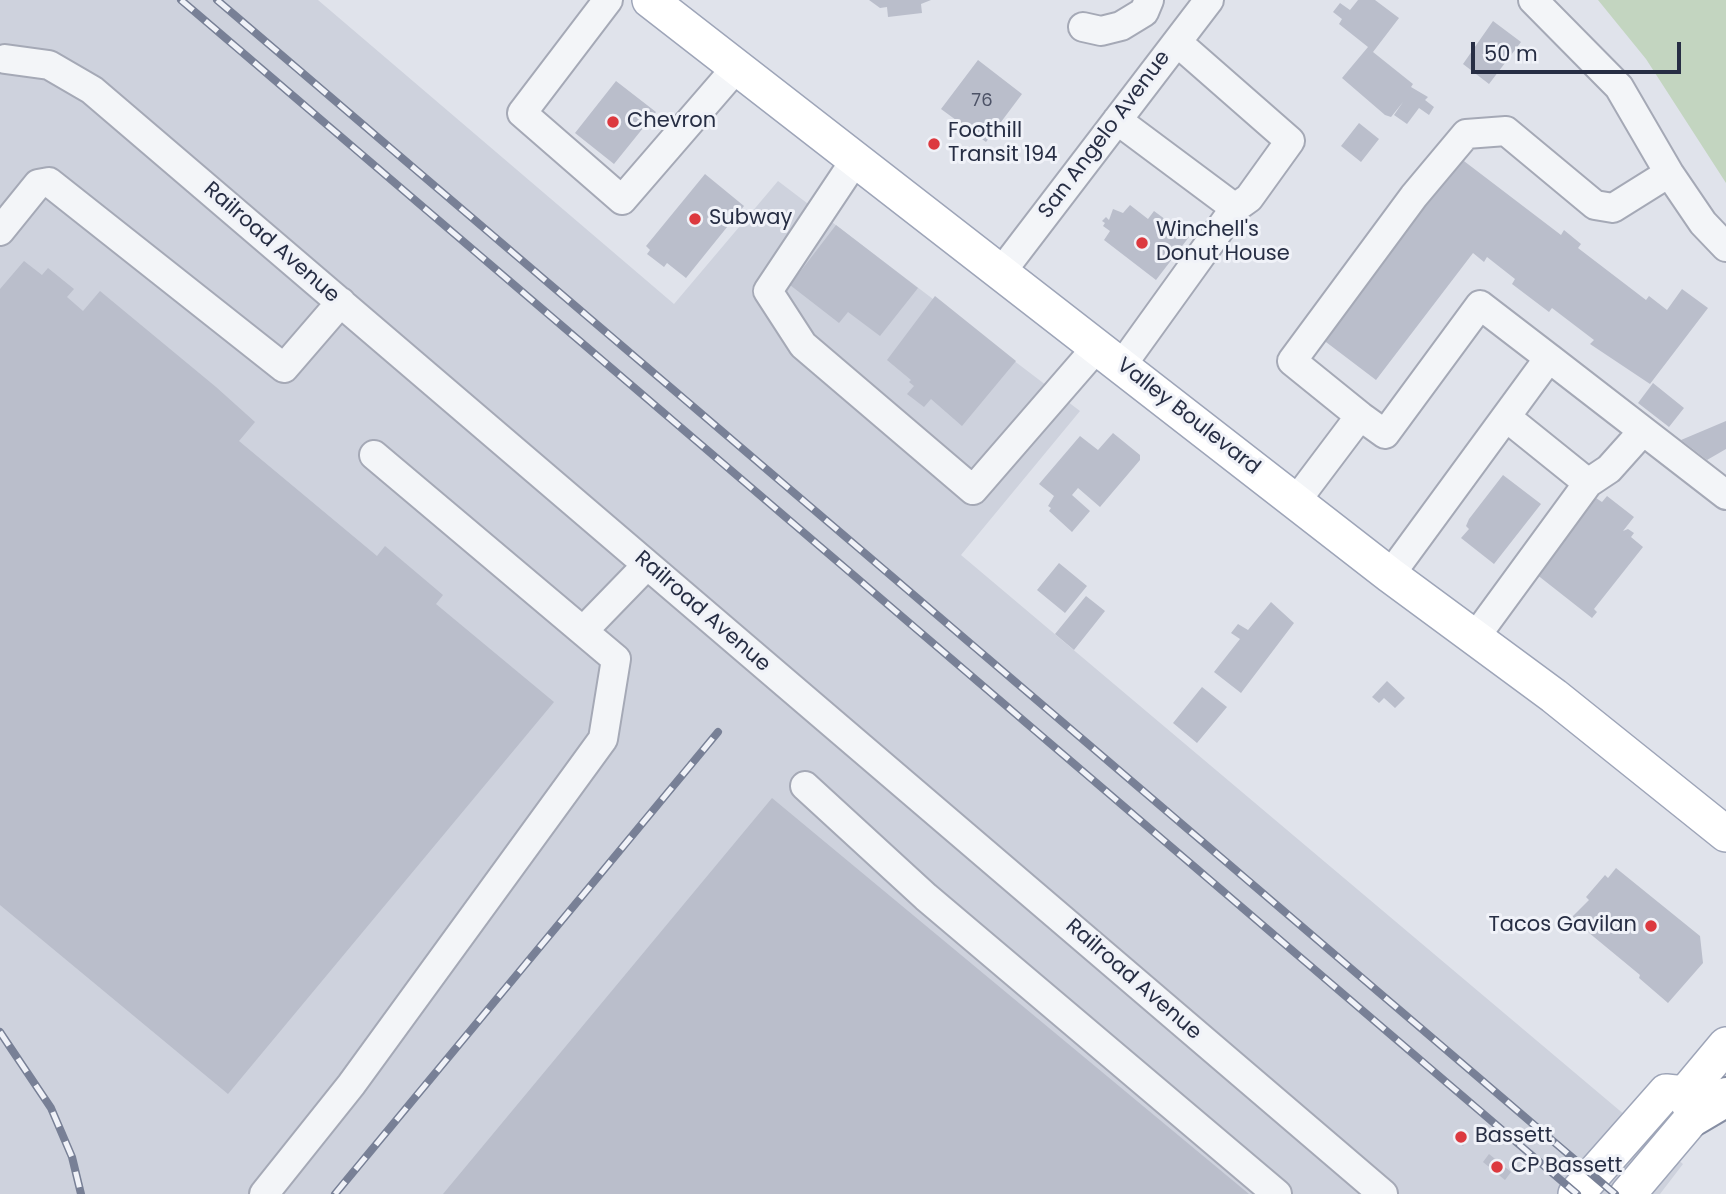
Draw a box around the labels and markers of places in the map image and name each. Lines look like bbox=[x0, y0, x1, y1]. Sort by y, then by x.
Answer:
place label: Chevron bbox=[627, 109, 716, 135]
marker: Chevron bbox=[605, 114, 621, 130]
place label: Foothill Transit 194 bbox=[948, 119, 1057, 169]
marker: Foothill Transit 194 bbox=[926, 136, 942, 152]
place label: Subway bbox=[709, 206, 792, 232]
marker: Subway bbox=[687, 211, 703, 227]
place label: Winchell's Donut House bbox=[1156, 218, 1290, 268]
marker: Winchell's Donut House bbox=[1134, 235, 1150, 251]
place label: Tacos Gavilan bbox=[1488, 913, 1637, 939]
marker: Tacos Gavilan bbox=[1643, 918, 1659, 934]
place label: Bassett bbox=[1475, 1124, 1552, 1150]
marker: Bassett bbox=[1453, 1129, 1469, 1145]
place label: CP Bassett bbox=[1511, 1154, 1622, 1180]
marker: CP Bassett bbox=[1489, 1159, 1505, 1175]

